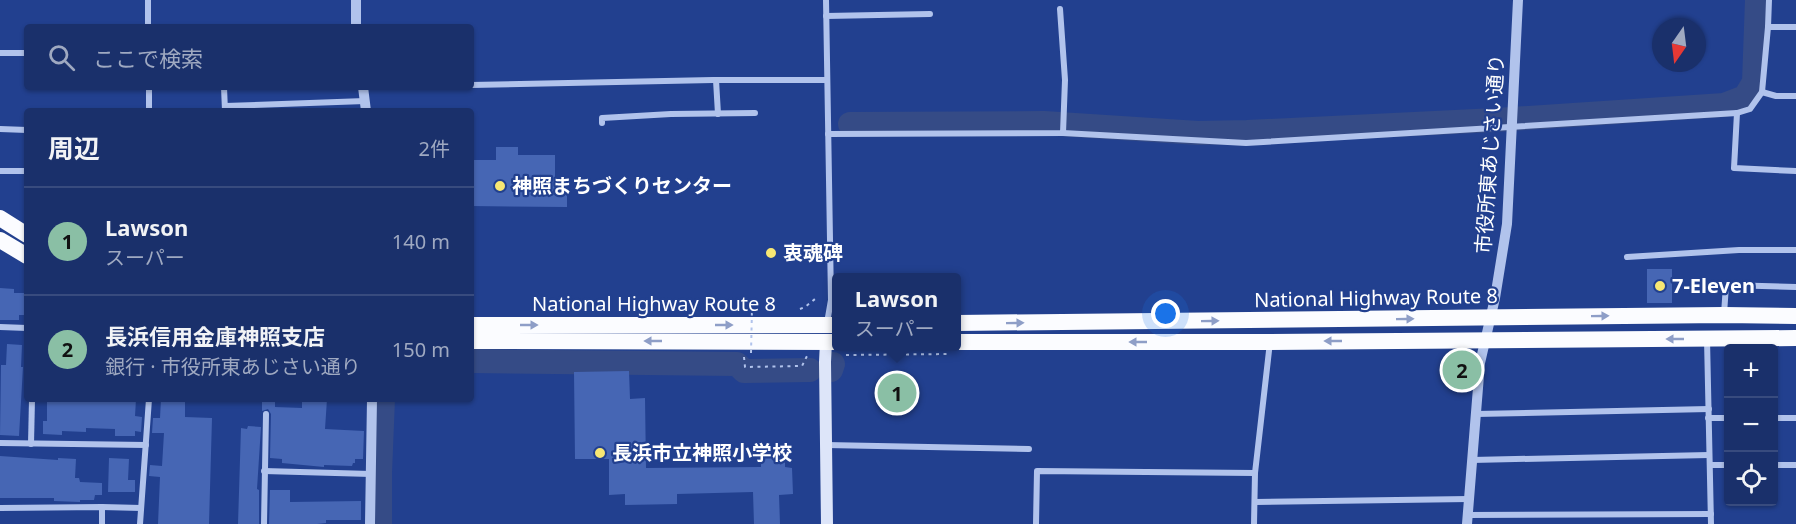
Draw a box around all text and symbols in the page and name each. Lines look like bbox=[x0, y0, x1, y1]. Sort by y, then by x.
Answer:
north arrow bbox=[1652, 18, 1706, 72]
search box bbox=[24, 24, 474, 90]
icon: search bbox=[45, 41, 78, 74]
text: ここで検索 bbox=[93, 43, 203, 73]
street label: 市役所東あじさい通り bbox=[1469, 53, 1510, 255]
text: 周辺 bbox=[48, 130, 100, 166]
text: 2件 bbox=[419, 135, 450, 162]
place label: 神照まちづくりセンター bbox=[512, 172, 732, 199]
marker: 神照まちづくりセンター bbox=[493, 179, 507, 193]
text: Lawson bbox=[105, 212, 188, 242]
text: 1 bbox=[62, 228, 73, 255]
text: 140 m bbox=[392, 228, 450, 255]
place label: 衷魂碑 bbox=[783, 239, 843, 266]
text: スーパー bbox=[105, 244, 185, 271]
marker: 衷魂碑 bbox=[764, 246, 778, 260]
place label: 7-Eleven bbox=[1672, 272, 1755, 299]
popup bbox=[832, 273, 961, 351]
marker: 7-Eleven bbox=[1653, 279, 1667, 293]
street label: National Highway Route 8 bbox=[1254, 282, 1498, 313]
text: Lawson bbox=[855, 283, 938, 313]
street label: National Highway Route 8 bbox=[532, 290, 776, 317]
your location bbox=[1151, 299, 1180, 328]
one-way arrow bbox=[1591, 312, 1610, 321]
one-way arrow bbox=[1396, 314, 1415, 324]
text: スーパー bbox=[855, 315, 935, 342]
one-way arrow bbox=[1201, 316, 1220, 326]
one-way arrow bbox=[1006, 318, 1025, 328]
one-way arrow bbox=[520, 320, 539, 330]
one-way arrow bbox=[715, 320, 734, 330]
text: 長浜信用金庫神照支店 bbox=[105, 321, 325, 351]
one-way arrow bbox=[1665, 334, 1684, 344]
text: 2 bbox=[62, 336, 73, 363]
text: 150 m bbox=[392, 336, 450, 363]
one-way arrow bbox=[643, 336, 662, 346]
one-way arrow bbox=[1128, 337, 1147, 347]
one-way arrow bbox=[1323, 337, 1342, 346]
map controls bbox=[1724, 344, 1778, 506]
button: + bbox=[1724, 344, 1778, 398]
pin: 2 bbox=[1442, 348, 1482, 392]
text: 銀行 · 市役所東あじさい通り bbox=[105, 353, 361, 380]
pin: 1 bbox=[878, 370, 916, 416]
button: − bbox=[1724, 398, 1778, 452]
place label: 長浜市立神照小学校 bbox=[612, 439, 792, 466]
marker: 長浜市立神照小学校 bbox=[593, 446, 607, 460]
button: locate bbox=[1724, 452, 1778, 506]

